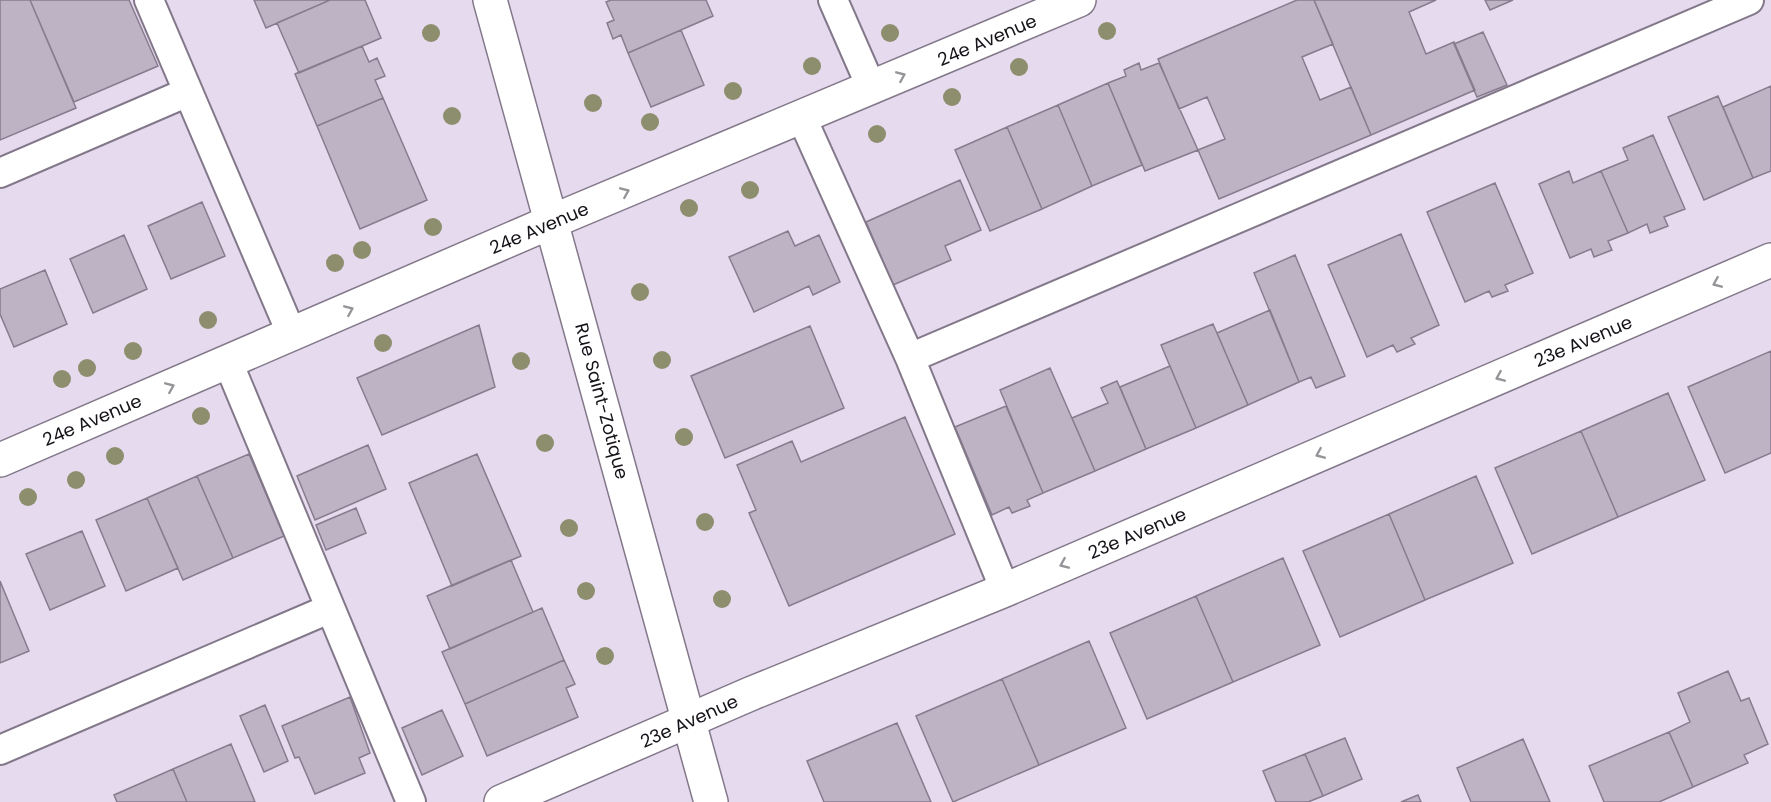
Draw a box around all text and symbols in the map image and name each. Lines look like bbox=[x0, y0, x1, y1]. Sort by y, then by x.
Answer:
street label: 24e Avenue bbox=[934, 8, 1040, 72]
one-way arrow bbox=[895, 71, 906, 83]
one-way arrow bbox=[618, 187, 629, 199]
street label: 24e Avenue bbox=[486, 196, 592, 260]
one-way arrow bbox=[1713, 276, 1724, 288]
one-way arrow bbox=[342, 305, 353, 317]
street label: 23e Avenue bbox=[1530, 309, 1636, 373]
street label: Rue Saint-Zotique bbox=[569, 320, 635, 482]
one-way arrow bbox=[1495, 370, 1506, 382]
one-way arrow bbox=[163, 382, 174, 394]
street label: 24e Avenue bbox=[39, 388, 145, 452]
one-way arrow bbox=[1316, 447, 1327, 459]
street label: 23e Avenue bbox=[1084, 501, 1190, 565]
one-way arrow bbox=[1060, 557, 1071, 569]
street label: 23e Avenue bbox=[636, 688, 742, 754]

